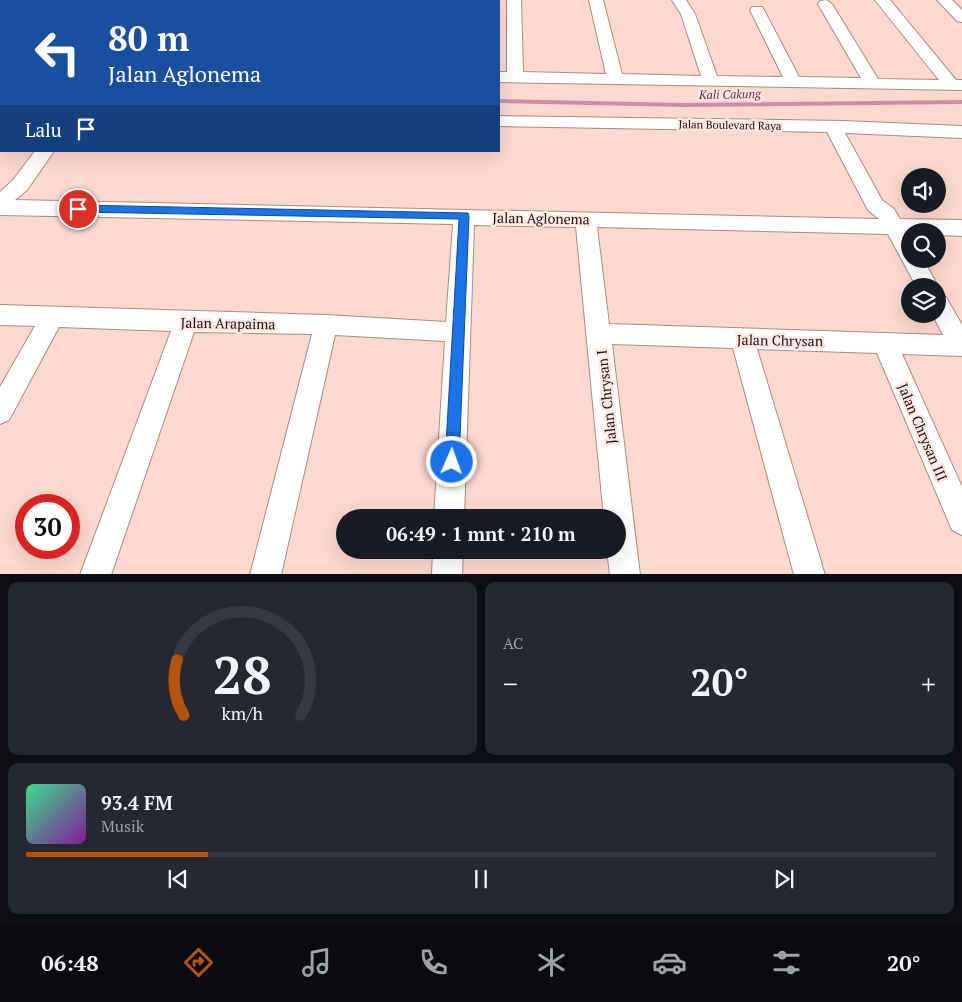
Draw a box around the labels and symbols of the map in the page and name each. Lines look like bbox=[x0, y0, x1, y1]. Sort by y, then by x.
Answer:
water label: Kali Cakung bbox=[698, 86, 762, 102]
street label: Jalan Boulevard Raya bbox=[678, 117, 782, 133]
pin bbox=[57, 188, 99, 230]
street label: Jalan Aglonema bbox=[492, 208, 590, 228]
street label: Jalan Arapaima bbox=[180, 313, 276, 333]
street label: Jalan Chrysan bbox=[737, 330, 824, 350]
street label: Jalan Chrysan I bbox=[592, 349, 620, 445]
street label: Jalan Chrysan III bbox=[894, 380, 952, 484]
position arrow bbox=[425, 435, 477, 487]
speed limit sign: 30 bbox=[15, 494, 80, 559]

